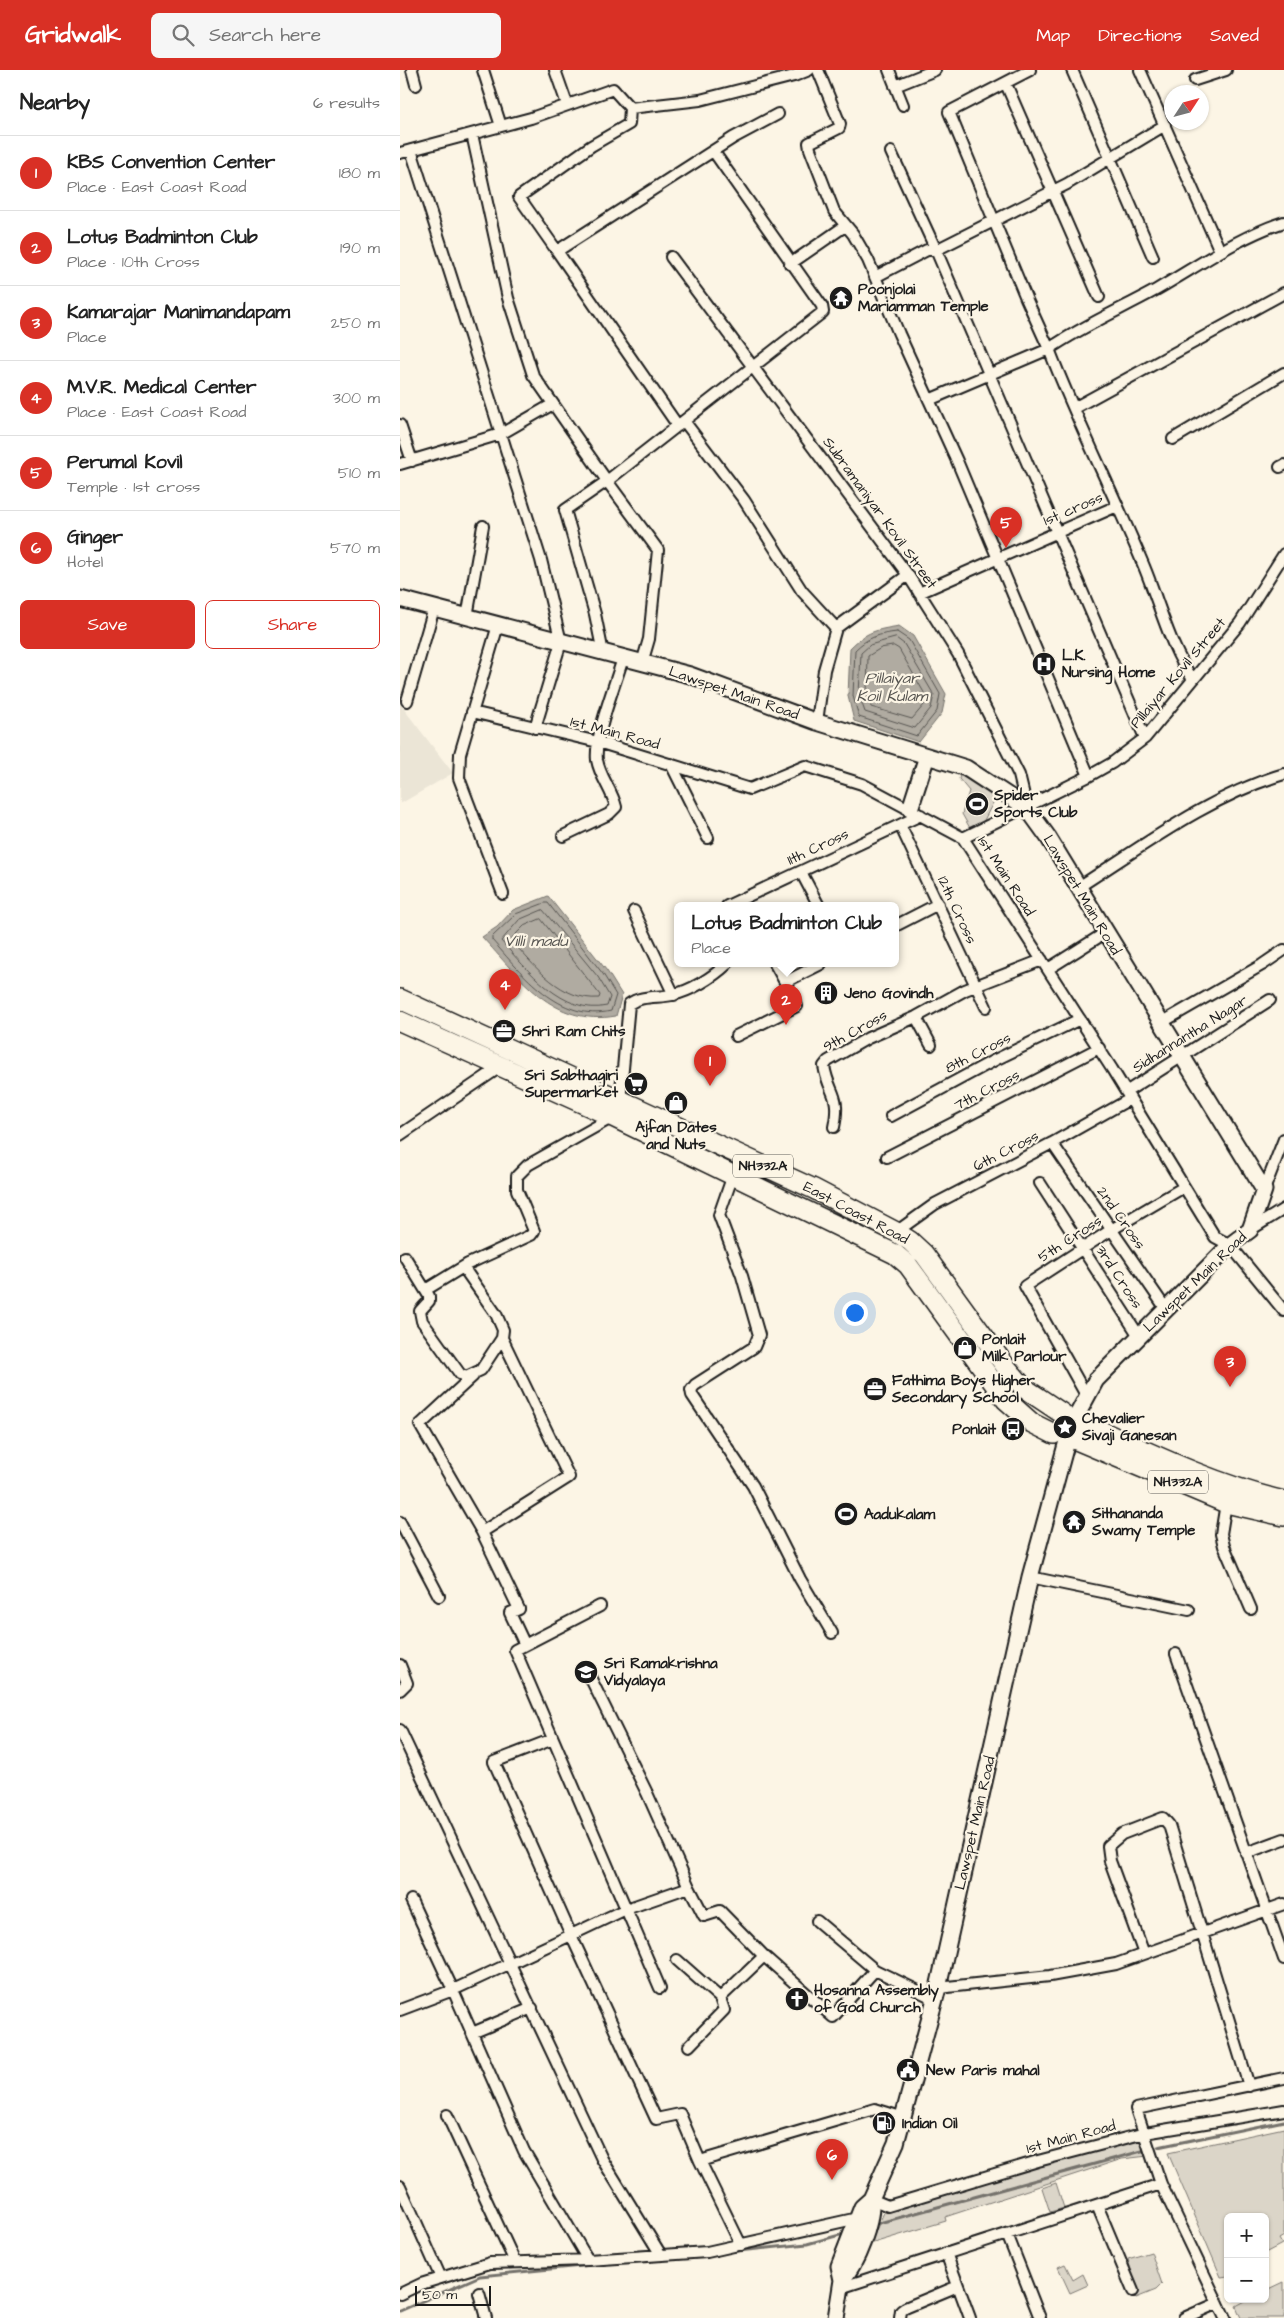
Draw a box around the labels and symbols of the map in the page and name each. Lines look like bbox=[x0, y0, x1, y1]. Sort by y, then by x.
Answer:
north arrow bbox=[1164, 85, 1209, 130]
place label: Poonjolai Mariamman Temple bbox=[858, 279, 989, 317]
temple icon: Poonjolai Mariamman Temple bbox=[828, 285, 854, 311]
street label: Subramaniyar Kovil Street bbox=[817, 433, 942, 594]
street label: 1st cross bbox=[1040, 487, 1106, 531]
pin: 5 bbox=[990, 507, 1022, 548]
street label: Pillaiyar Kovil Street bbox=[1125, 613, 1231, 734]
place label: L.K. Nursing Home bbox=[1062, 645, 1156, 685]
hospital icon: L.K. Nursing Home bbox=[1031, 651, 1057, 677]
street label: Lawspet Main Road bbox=[666, 661, 802, 725]
water label: Pillaiyar Koil Kulam bbox=[857, 667, 929, 707]
street label: 1st Main Road bbox=[568, 711, 662, 755]
place label: Spider Sports Club bbox=[993, 785, 1078, 823]
sports icon: Spider Sports Club bbox=[964, 791, 990, 817]
street label: 11th Cross bbox=[784, 823, 853, 870]
street label: Lawspet Main Road bbox=[1038, 831, 1126, 959]
street label: 1st Main Road bbox=[972, 832, 1040, 920]
street label: 12th Cross bbox=[932, 873, 982, 948]
water label: Villi madu bbox=[504, 930, 568, 952]
pin: 4 bbox=[489, 969, 521, 1010]
building icon: Jeno Govindh bbox=[813, 980, 839, 1006]
place label: Jeno Govindh bbox=[843, 983, 934, 1004]
pin: 2 bbox=[770, 984, 802, 1025]
street label: Sidhannantha Nagar bbox=[1128, 990, 1252, 1079]
street label: 9th Cross bbox=[819, 1005, 891, 1057]
office icon: Shri Ram Chits bbox=[491, 1018, 517, 1044]
place label: Shri Ram Chits bbox=[521, 1021, 626, 1042]
street label: 8th Cross bbox=[941, 1027, 1015, 1079]
pin: 1 bbox=[694, 1045, 726, 1086]
street label: 7th Cross bbox=[951, 1064, 1024, 1116]
place label: Sri Sabthagiri Supermarket bbox=[523, 1065, 619, 1103]
supermarket icon: Sri Sabthagiri Supermarket bbox=[623, 1071, 649, 1097]
shop icon: Ajfan Dates and Nuts bbox=[663, 1090, 689, 1116]
place label: Ajfan Dates and Nuts bbox=[635, 1117, 717, 1155]
street label: 6th Cross bbox=[969, 1125, 1043, 1177]
road number: NH332A bbox=[733, 1154, 793, 1178]
street label: East Coast Road bbox=[799, 1176, 913, 1250]
street label: 2nd Cross bbox=[1092, 1182, 1151, 1254]
street label: 5th Cross bbox=[1034, 1210, 1107, 1268]
street label: Lawspet Main Road bbox=[1139, 1227, 1252, 1337]
street label: 3rd Cross bbox=[1091, 1241, 1148, 1313]
your location bbox=[842, 1300, 868, 1326]
place label: Ponlait Milk Parlour bbox=[982, 1329, 1067, 1367]
shop icon: Ponlait Milk Parlour bbox=[952, 1335, 978, 1361]
pin: 3 bbox=[1214, 1346, 1246, 1387]
place label: Fathima Boys Higher Secondary School bbox=[891, 1370, 1036, 1409]
office icon: Fathima Boys Higher Secondary School bbox=[862, 1376, 888, 1402]
place label: Chevalier Sivaji Ganesan bbox=[1081, 1408, 1177, 1446]
place icon: Chevalier Sivaji Ganesan bbox=[1052, 1414, 1078, 1440]
bus stop icon: Ponlait bbox=[1000, 1416, 1026, 1442]
place label: Ponlait bbox=[952, 1419, 997, 1440]
road number: NH332A bbox=[1148, 1470, 1208, 1494]
sports icon: Aadukalam bbox=[833, 1501, 859, 1527]
place label: Sithananda Swamy Temple bbox=[1091, 1503, 1195, 1542]
place label: Aadukalam bbox=[864, 1504, 935, 1525]
temple icon: Sithananda Swamy Temple bbox=[1061, 1509, 1087, 1535]
place label: Sri Ramakrishna Vidyalaya bbox=[603, 1653, 718, 1692]
school or university icon: Sri Ramakrishna Vidyalaya bbox=[573, 1659, 599, 1685]
street label: Lawspet Main Road bbox=[949, 1754, 1001, 1892]
place label: Hosanna Assembly of God Church bbox=[814, 1980, 940, 2018]
church icon: Hosanna Assembly of God Church bbox=[784, 1986, 810, 2012]
public building icon: New Paris mahal bbox=[895, 2057, 921, 2083]
place label: New Paris mahal bbox=[926, 2060, 1040, 2081]
fuel station icon: Indian Oil bbox=[871, 2110, 897, 2136]
place label: Indian Oil bbox=[902, 2113, 958, 2134]
street label: 1st Main Road bbox=[1024, 2115, 1118, 2159]
pin: 6 bbox=[816, 2139, 848, 2180]
scale bar bbox=[415, 2283, 491, 2306]

